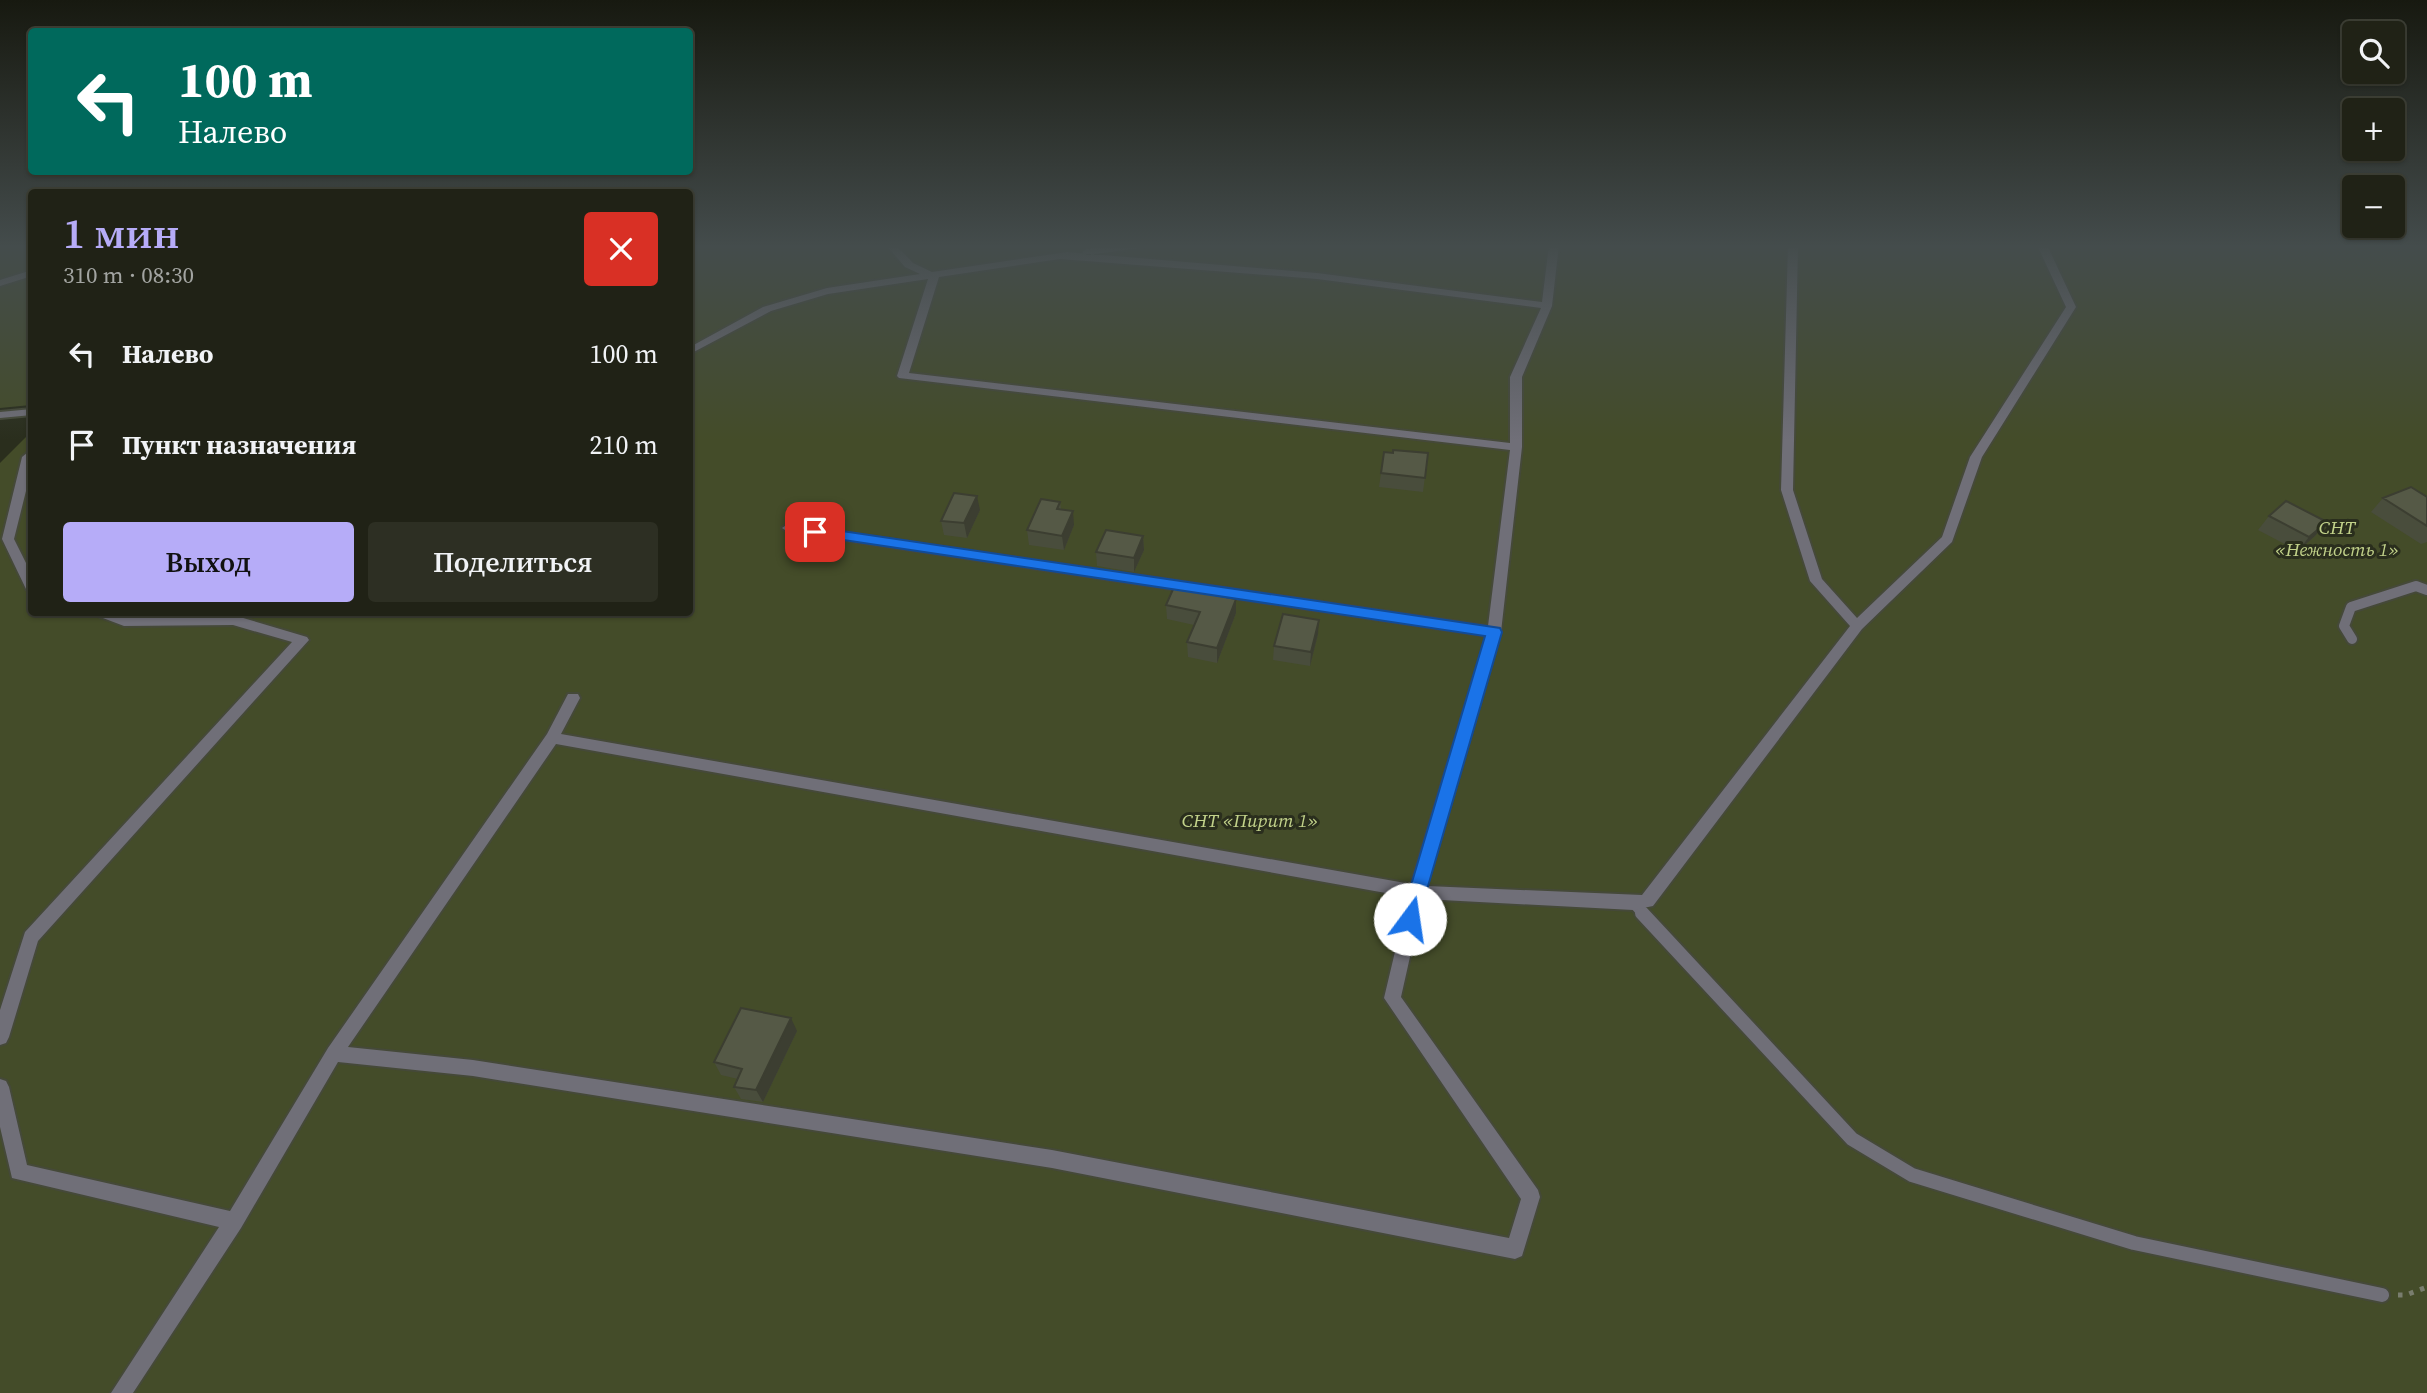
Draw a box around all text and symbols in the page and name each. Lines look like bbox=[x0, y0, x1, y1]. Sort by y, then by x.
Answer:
map controls bbox=[2342, 21, 2405, 238]
button: search bbox=[2342, 21, 2405, 84]
text: 100 m bbox=[178, 46, 313, 113]
icon: left bbox=[63, 56, 154, 147]
button: + bbox=[2342, 98, 2405, 161]
text: Налево bbox=[178, 110, 287, 154]
button: − bbox=[2342, 175, 2405, 238]
text: 1 мин bbox=[63, 204, 180, 262]
button: close bbox=[584, 212, 658, 286]
text: 310 m · 08:30 bbox=[63, 259, 194, 291]
icon: left bbox=[63, 335, 101, 373]
text: Налево bbox=[122, 336, 213, 372]
text: 100 m bbox=[590, 336, 658, 372]
icon: arrive bbox=[63, 426, 101, 464]
text: Пункт назначения bbox=[122, 427, 356, 463]
text: 210 m bbox=[590, 427, 658, 463]
pin bbox=[785, 502, 845, 562]
icon: arrive bbox=[796, 513, 834, 551]
park label: СНТ «Нежность 1» bbox=[2275, 514, 2399, 562]
button: Выход bbox=[63, 522, 354, 602]
button: Поделиться bbox=[368, 522, 658, 602]
park label: СНТ «Пирит 1» bbox=[1182, 807, 1318, 833]
position arrow bbox=[1373, 882, 1447, 956]

